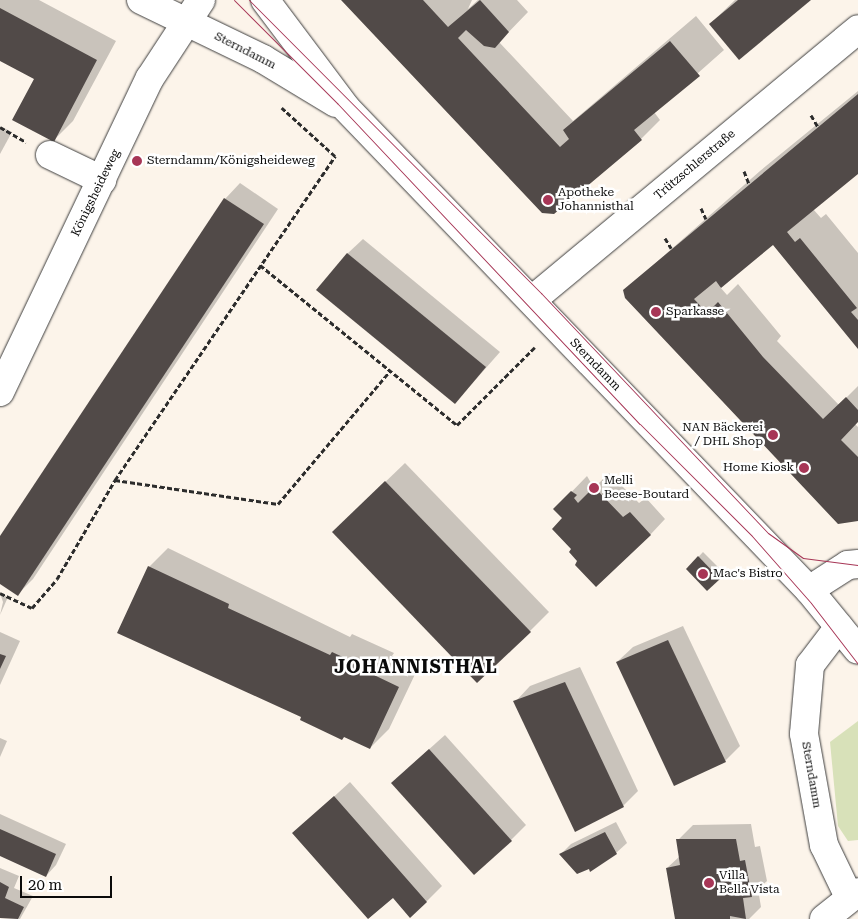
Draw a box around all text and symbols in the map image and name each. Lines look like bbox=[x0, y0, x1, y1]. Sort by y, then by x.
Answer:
street label: Sterndamm bbox=[212, 29, 278, 73]
street label: Trützschlerstraße bbox=[652, 127, 738, 203]
street label: Königsheideweg bbox=[69, 147, 123, 239]
place label: Sterndamm/Königsheideweg bbox=[147, 154, 315, 168]
marker: Sterndamm/Königsheideweg bbox=[131, 155, 143, 167]
place label: Apotheke Johannisthal bbox=[558, 186, 634, 214]
marker: Apotheke Johannisthal bbox=[542, 194, 554, 206]
place label: Sparkasse bbox=[666, 305, 724, 319]
marker: Sparkasse bbox=[650, 306, 662, 318]
street label: Sterndamm bbox=[567, 336, 623, 394]
place label: NAN Bäckerei / DHL Shop bbox=[682, 421, 763, 449]
marker: NAN Bäckerei / DHL Shop bbox=[767, 429, 779, 441]
place label: Home Kiosk bbox=[723, 461, 794, 475]
marker: Home Kiosk bbox=[798, 462, 810, 474]
place label: Melli Beese-Boutard bbox=[604, 474, 689, 502]
marker: Melli Beese-Boutard bbox=[588, 482, 600, 494]
place label: Mac's Bistro bbox=[713, 567, 783, 581]
marker: Mac's Bistro bbox=[697, 568, 709, 580]
district label: JOHANNISTHAL bbox=[333, 656, 499, 678]
street label: Sterndamm bbox=[798, 741, 824, 809]
scale bar bbox=[22, 866, 115, 898]
place label: Villa Bella Vista bbox=[719, 869, 779, 897]
text: 20 m bbox=[28, 876, 62, 894]
marker: Villa Bella Vista bbox=[703, 877, 715, 889]

